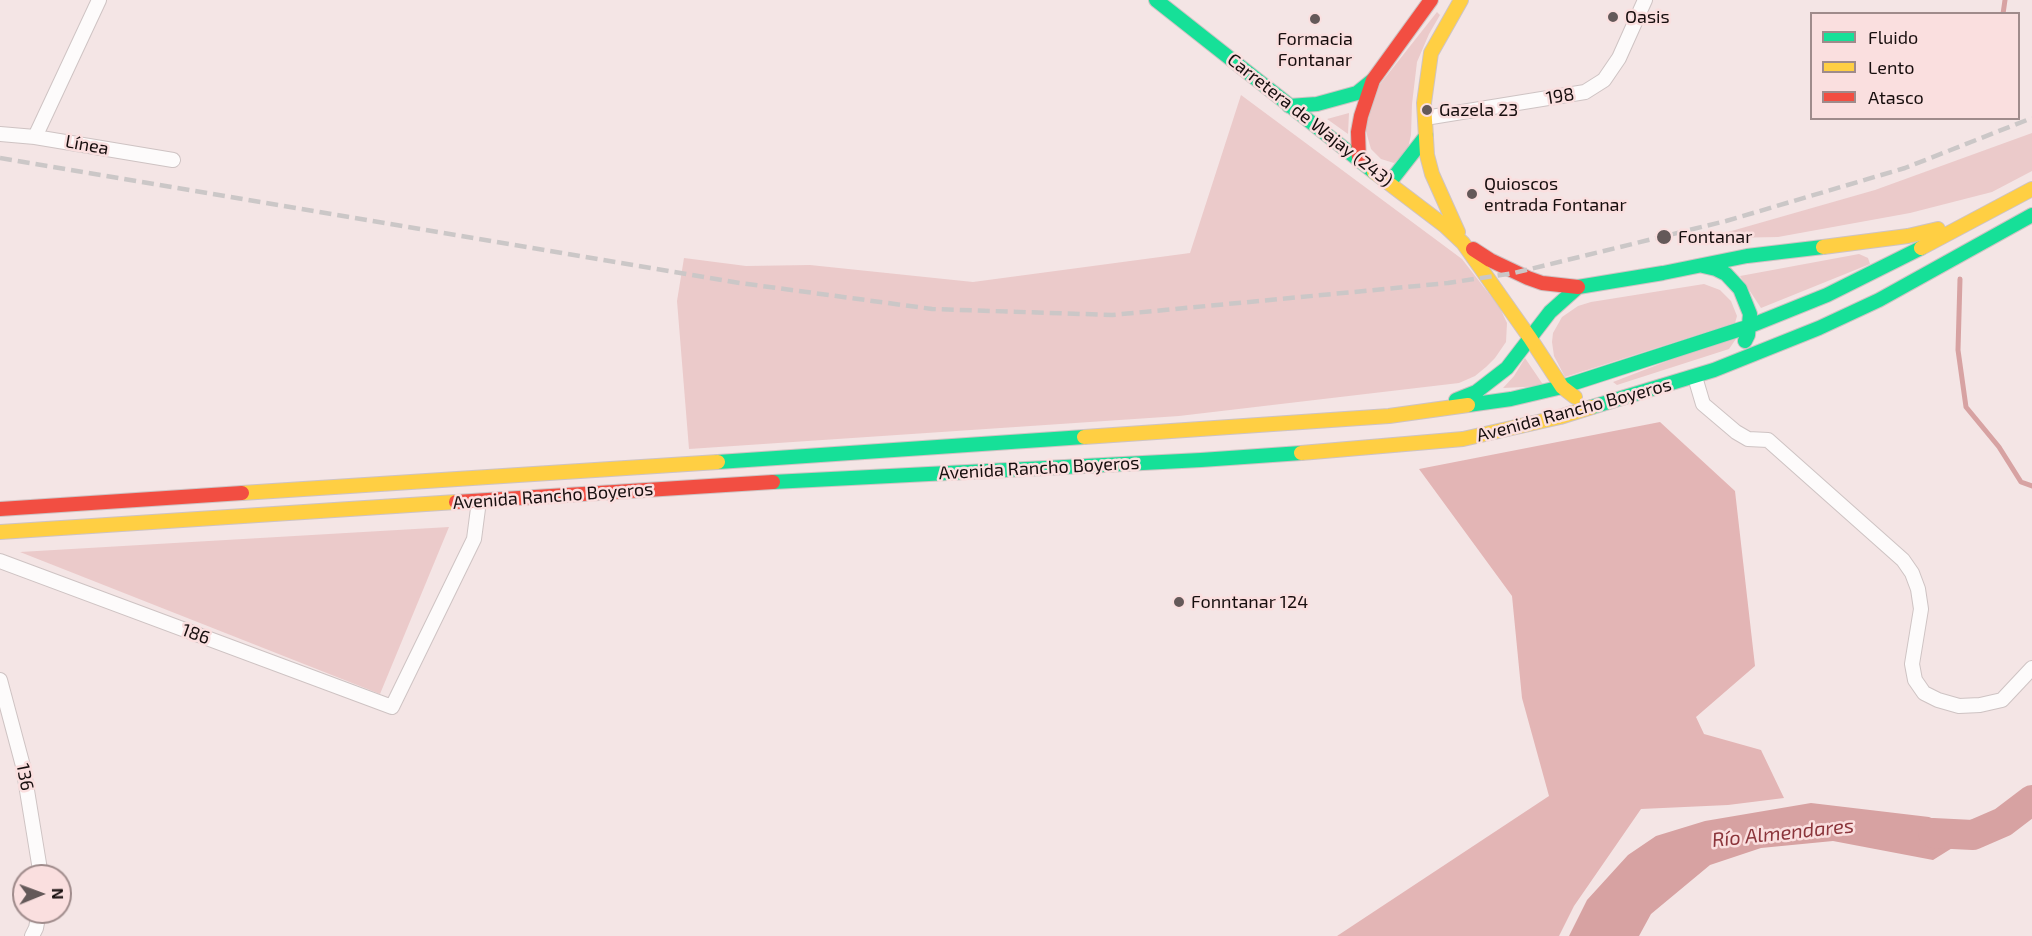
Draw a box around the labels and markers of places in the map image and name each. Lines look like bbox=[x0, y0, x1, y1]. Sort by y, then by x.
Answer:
place label: Oasis bbox=[1625, 6, 1670, 28]
marker: Oasis bbox=[1606, 10, 1620, 24]
marker: Formacia Fontanar bbox=[1308, 12, 1322, 26]
place label: Formacia Fontanar bbox=[1277, 28, 1353, 70]
place label: Gazela 23 bbox=[1439, 99, 1518, 121]
marker: Gazela 23 bbox=[1420, 103, 1434, 117]
place label: Quioscos entrada Fontanar bbox=[1484, 173, 1627, 216]
marker: Quioscos entrada Fontanar bbox=[1465, 187, 1479, 201]
place label: Fontanar bbox=[1678, 226, 1752, 248]
marker: Fontanar bbox=[1655, 228, 1673, 246]
place label: Fonntanar 124 bbox=[1191, 591, 1308, 613]
marker: Fonntanar 124 bbox=[1172, 595, 1186, 609]

